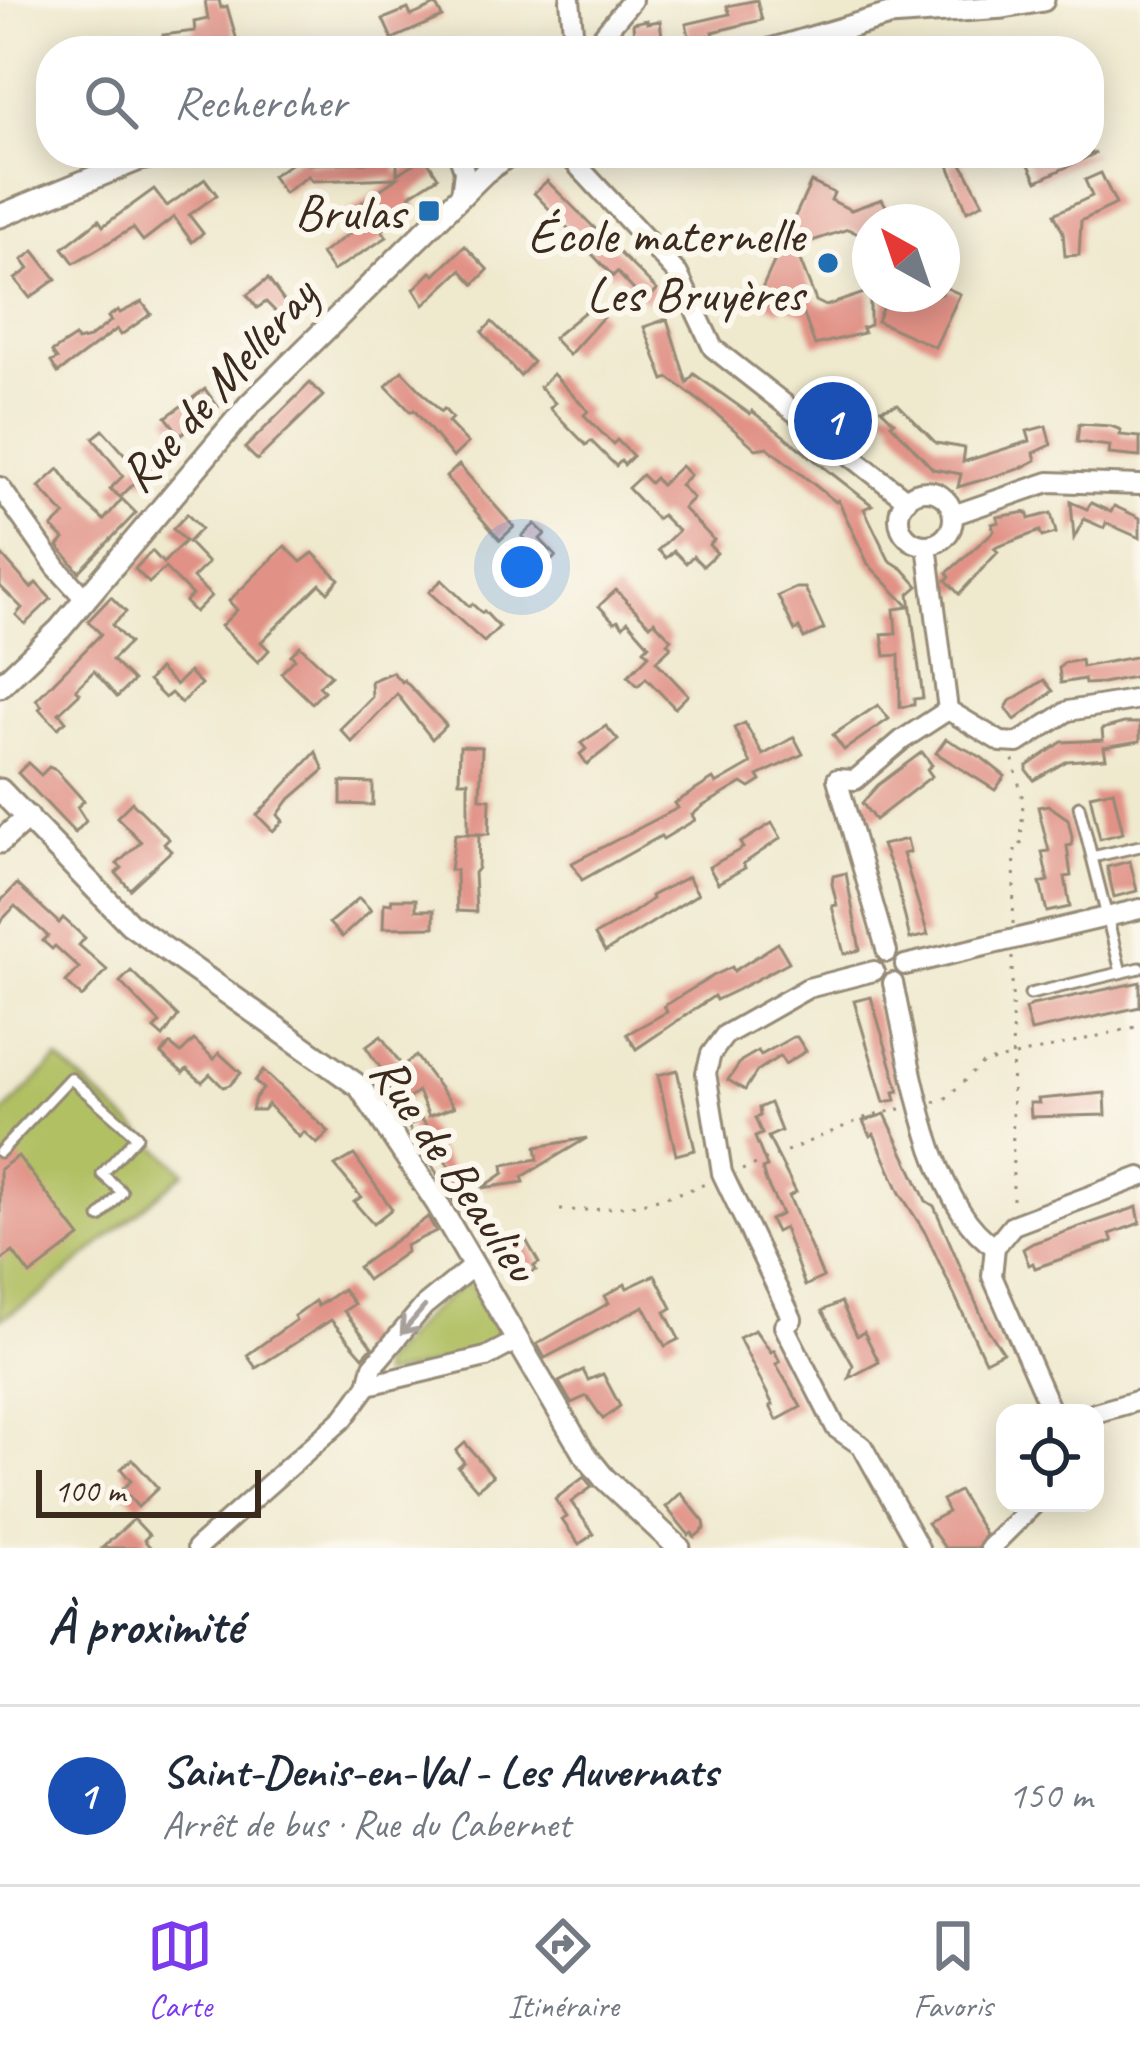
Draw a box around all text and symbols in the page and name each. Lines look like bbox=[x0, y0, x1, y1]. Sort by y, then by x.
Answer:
search box bbox=[36, 36, 1104, 168]
icon: search bbox=[78, 69, 144, 135]
text: Rechercher bbox=[174, 74, 347, 131]
place label: Brulas bbox=[295, 180, 410, 244]
marker: Brulas bbox=[416, 198, 442, 224]
place label: École maternelle Les Bruyères bbox=[528, 203, 808, 326]
north arrow bbox=[852, 204, 960, 312]
marker: École maternelle Les Bruyères bbox=[815, 250, 841, 276]
street label: Rue de Melleray bbox=[105, 262, 333, 505]
pin: 1 bbox=[794, 376, 872, 466]
your location bbox=[492, 537, 552, 597]
street label: Rue de Beaulieu bbox=[356, 1043, 556, 1296]
one-way arrow bbox=[399, 1304, 427, 1334]
map controls bbox=[996, 1404, 1104, 1512]
button: locate bbox=[996, 1404, 1104, 1512]
scale bar bbox=[36, 1464, 261, 1517]
text: 100 m bbox=[54, 1470, 125, 1512]
text: À proximité bbox=[48, 1594, 242, 1658]
text: Saint-Denis-en-Val - Les Auvernats bbox=[162, 1743, 717, 1800]
text: 1 bbox=[78, 1771, 96, 1820]
text: 150 m bbox=[1008, 1771, 1092, 1820]
text: Arrêt de bus · Rue du Cabernet bbox=[162, 1800, 570, 1849]
tab: Carte bbox=[147, 1913, 213, 2027]
tab: Itinéraire bbox=[508, 1913, 619, 2027]
tab: Favoris bbox=[913, 1913, 993, 2027]

